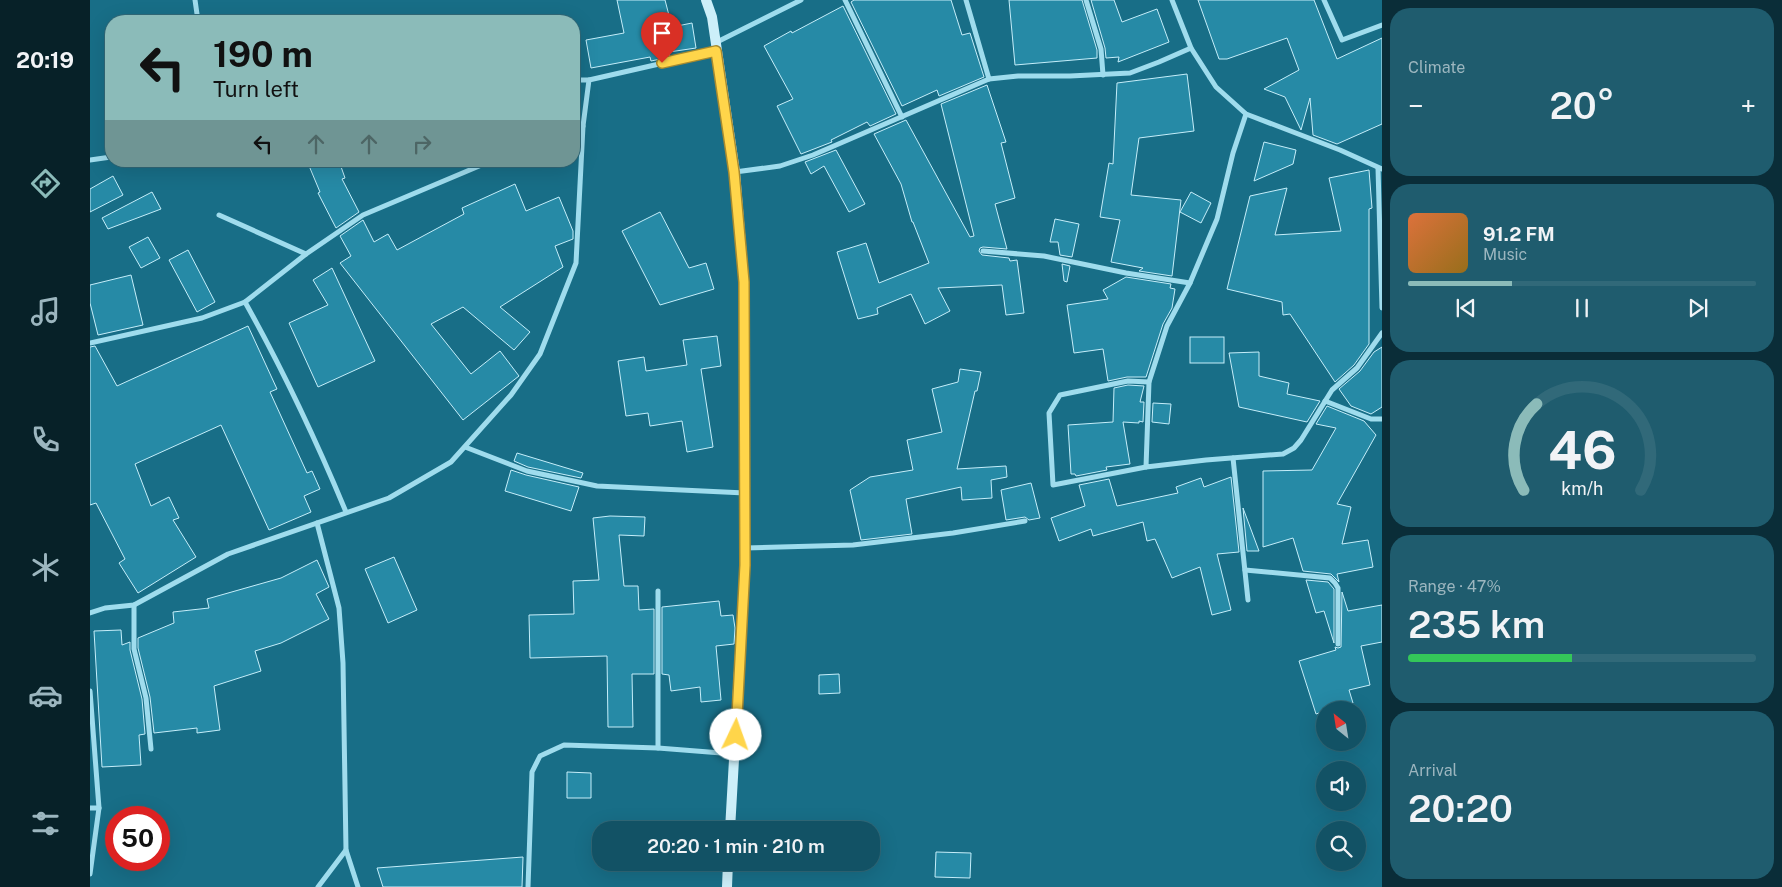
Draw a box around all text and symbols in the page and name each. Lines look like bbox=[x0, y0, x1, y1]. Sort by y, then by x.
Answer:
pin bbox=[641, 12, 683, 63]
icon: arrive bbox=[648, 19, 676, 47]
text: 190 m bbox=[213, 34, 313, 75]
icon: left bbox=[130, 35, 195, 100]
text: 20:19 bbox=[16, 47, 74, 73]
text: Climate bbox=[1408, 58, 1465, 77]
text: Turn left bbox=[213, 76, 299, 102]
text: 20° bbox=[1549, 83, 1615, 128]
text: − bbox=[1408, 89, 1424, 122]
text: + bbox=[1740, 89, 1756, 122]
icon: left bbox=[249, 130, 277, 158]
icon: ahead bbox=[302, 130, 330, 158]
icon: ahead bbox=[355, 130, 383, 158]
icon: right bbox=[408, 130, 436, 158]
icon: directions bbox=[28, 166, 63, 201]
text: 91.2 FM bbox=[1483, 223, 1555, 245]
text: Music bbox=[1483, 245, 1527, 264]
icon: music bbox=[28, 294, 63, 329]
icon: previous bbox=[1452, 294, 1480, 322]
icon: pause bbox=[1568, 294, 1596, 322]
icon: next bbox=[1684, 294, 1712, 322]
text: 46 bbox=[1548, 420, 1616, 481]
icon: phone bbox=[28, 422, 63, 457]
text: km/h bbox=[1561, 478, 1603, 499]
icon: climate bbox=[28, 550, 63, 585]
text: Range · 47% bbox=[1408, 577, 1501, 596]
text: 235 km bbox=[1408, 602, 1545, 647]
icon: car bbox=[28, 678, 63, 713]
north arrow bbox=[1316, 701, 1366, 751]
map controls bbox=[1316, 701, 1366, 871]
position arrow bbox=[709, 708, 761, 760]
button: sound bbox=[1316, 761, 1366, 811]
text: Arrival bbox=[1408, 761, 1457, 780]
text: 20:20 bbox=[1408, 786, 1513, 831]
icon: filters bbox=[28, 806, 63, 841]
speed limit sign: 50 bbox=[105, 806, 170, 871]
button: search bbox=[1316, 821, 1366, 871]
text: 20:20 · 1 min · 210 m bbox=[647, 835, 825, 857]

